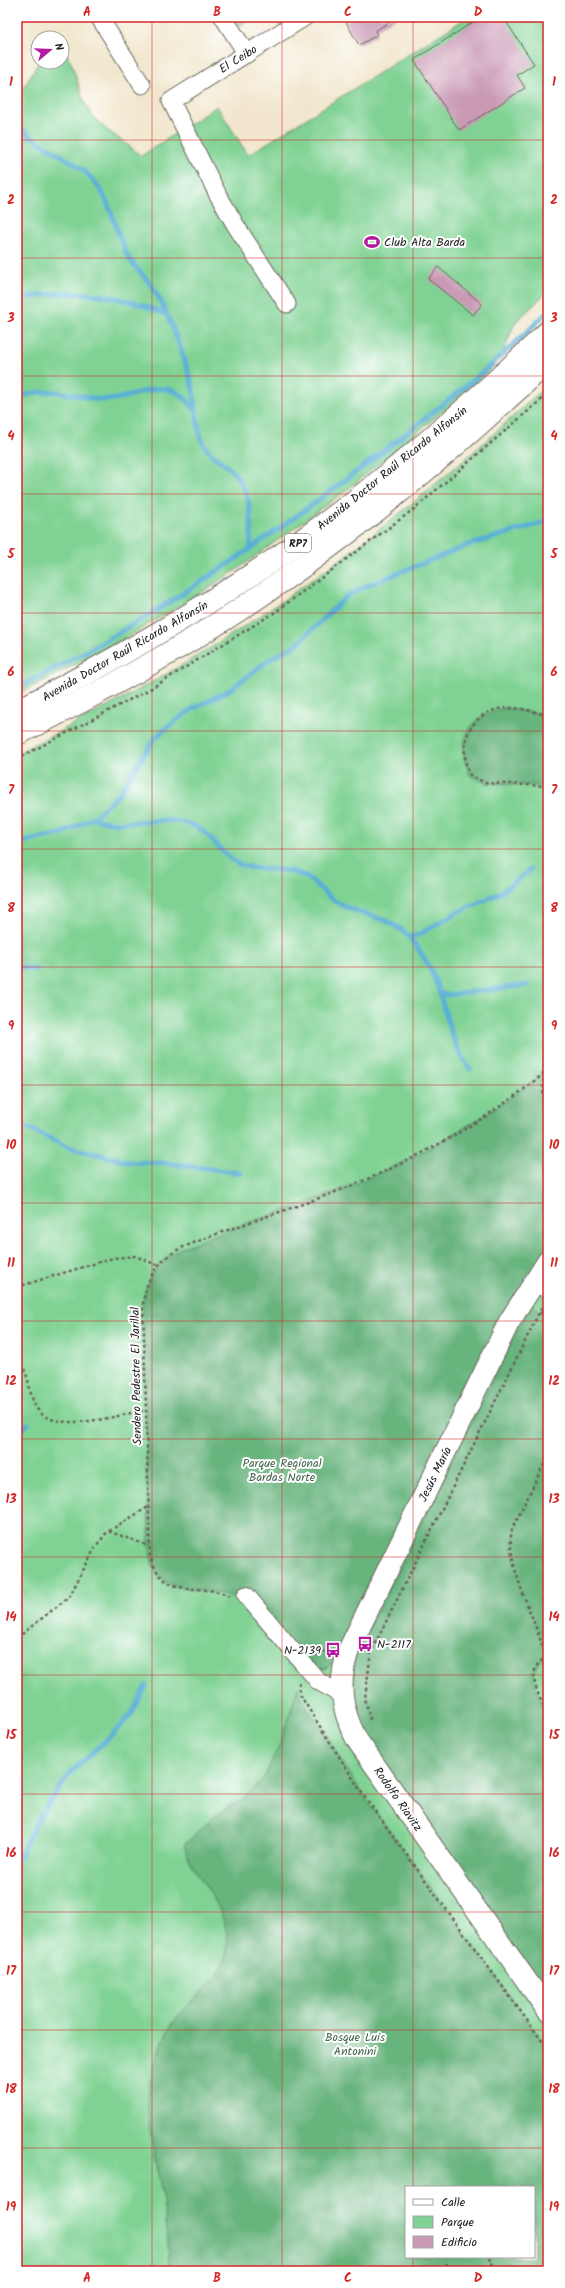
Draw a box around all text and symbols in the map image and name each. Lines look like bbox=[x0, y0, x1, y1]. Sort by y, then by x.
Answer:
text: A bbox=[83, 2, 91, 23]
text: B bbox=[213, 2, 221, 23]
text: C bbox=[344, 2, 352, 23]
text: D bbox=[474, 2, 483, 23]
north arrow bbox=[30, 30, 70, 70]
street label: El Ceibo bbox=[215, 40, 261, 79]
text: N bbox=[49, 41, 68, 53]
text: 1 bbox=[9, 72, 13, 93]
text: 1 bbox=[552, 72, 556, 93]
text: 2 bbox=[7, 190, 15, 211]
text: 2 bbox=[550, 190, 558, 211]
sports icon: Club Alta Barda bbox=[363, 233, 381, 251]
place label: Club Alta Barda bbox=[384, 233, 466, 252]
text: 3 bbox=[6, 308, 15, 329]
text: 3 bbox=[549, 308, 558, 329]
street label: Avenida Doctor Raúl Ricardo Alfonsín bbox=[313, 402, 472, 535]
text: 4 bbox=[7, 426, 15, 447]
text: 4 bbox=[550, 426, 558, 447]
road number: RP7 bbox=[285, 534, 311, 552]
text: 5 bbox=[7, 544, 16, 565]
text: 5 bbox=[550, 544, 559, 565]
street label: Avenida Doctor Raúl Ricardo Alfonsín bbox=[39, 596, 212, 707]
text: 6 bbox=[7, 662, 15, 683]
text: 6 bbox=[550, 662, 558, 683]
text: 7 bbox=[8, 780, 15, 801]
text: 7 bbox=[551, 780, 558, 801]
text: 8 bbox=[7, 898, 15, 919]
text: 8 bbox=[550, 898, 558, 919]
text: 9 bbox=[8, 1016, 15, 1037]
text: 9 bbox=[551, 1016, 558, 1037]
text: 10 bbox=[6, 1135, 17, 1156]
text: 10 bbox=[549, 1135, 560, 1156]
text: 11 bbox=[7, 1253, 15, 1274]
text: 11 bbox=[550, 1253, 558, 1274]
street label: Sendero Pedestre El Jarillal bbox=[126, 1307, 147, 1445]
text: 12 bbox=[5, 1371, 17, 1392]
text: 12 bbox=[548, 1371, 560, 1392]
street label: Jesús María bbox=[414, 1443, 457, 1505]
park label: Parque Regional Bardas Norte bbox=[242, 1454, 322, 1487]
text: 13 bbox=[5, 1489, 17, 1510]
text: 13 bbox=[548, 1489, 560, 1510]
text: 14 bbox=[5, 1607, 17, 1628]
text: 14 bbox=[548, 1607, 560, 1628]
bus stop icon: N-2117 bbox=[356, 1635, 374, 1653]
place label: N-2117 bbox=[377, 1635, 411, 1654]
place label: N-2139 bbox=[284, 1641, 321, 1660]
bus stop icon: N-2139 bbox=[324, 1641, 342, 1659]
text: 15 bbox=[6, 1725, 18, 1746]
text: 15 bbox=[549, 1725, 561, 1746]
street label: Rodolfo Riavitz bbox=[368, 1763, 427, 1835]
text: 16 bbox=[6, 1843, 16, 1864]
text: 16 bbox=[549, 1843, 559, 1864]
text: 17 bbox=[6, 1961, 17, 1982]
text: 17 bbox=[549, 1961, 560, 1982]
park label: Bosque Luis Antonini bbox=[325, 2028, 385, 2061]
text: 18 bbox=[5, 2079, 17, 2100]
text: 18 bbox=[548, 2079, 560, 2100]
legend bbox=[405, 2186, 535, 2258]
text: Calle bbox=[441, 2193, 466, 2212]
text: 19 bbox=[6, 2197, 17, 2218]
text: 19 bbox=[549, 2197, 560, 2218]
text: Parque bbox=[441, 2213, 475, 2232]
text: Edificio bbox=[441, 2233, 477, 2252]
text: A bbox=[83, 2268, 91, 2288]
text: B bbox=[213, 2268, 221, 2288]
text: C bbox=[344, 2268, 352, 2288]
text: D bbox=[474, 2268, 483, 2288]

